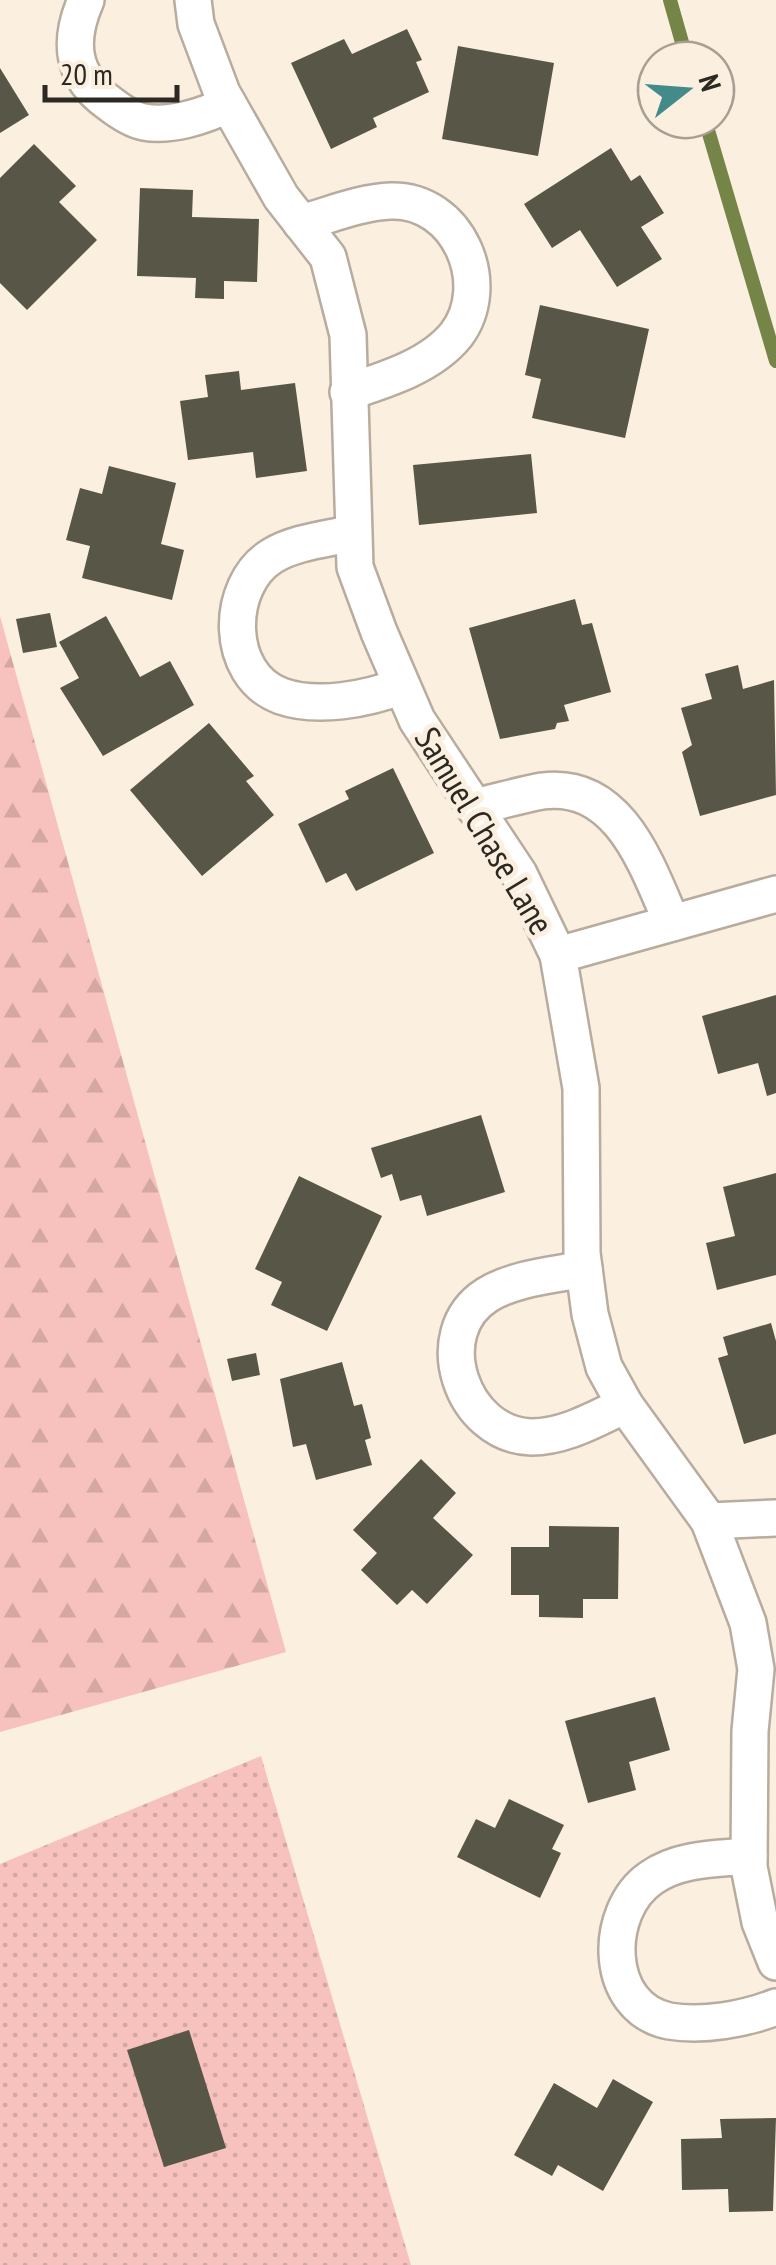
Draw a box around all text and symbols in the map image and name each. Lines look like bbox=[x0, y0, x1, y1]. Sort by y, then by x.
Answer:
scale bar bbox=[45, 40, 178, 102]
north arrow bbox=[636, 40, 736, 140]
text: 20 m bbox=[60, 54, 113, 93]
text: N bbox=[690, 70, 730, 95]
street label: Samuel Chase Lane bbox=[405, 718, 565, 943]

